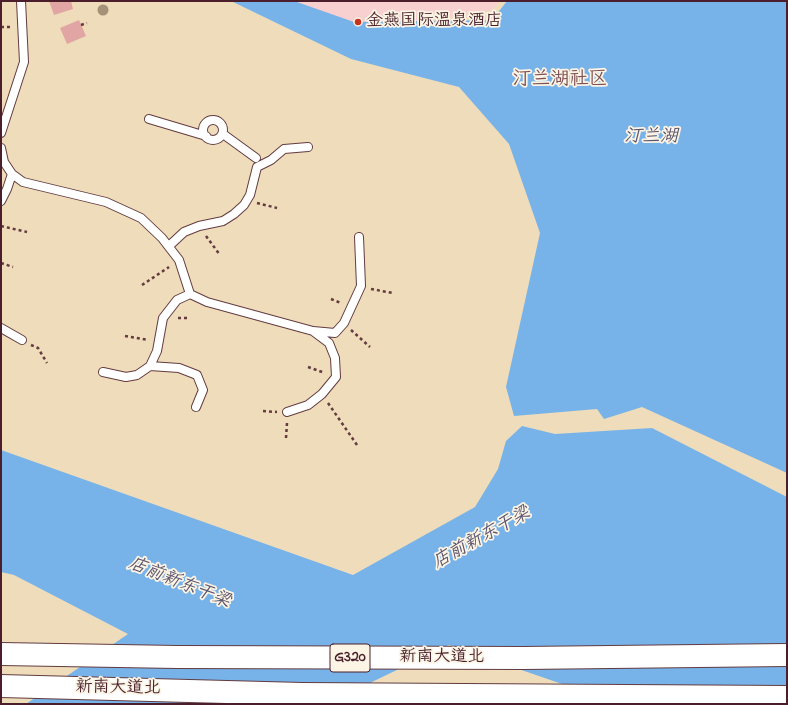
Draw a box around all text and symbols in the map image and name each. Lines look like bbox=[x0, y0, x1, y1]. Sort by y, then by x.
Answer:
place label: 金燕国际温泉酒店 bbox=[366, 12, 502, 32]
marker: 金燕国际温泉酒店 bbox=[353, 17, 363, 27]
district label: 汀兰湖社区 bbox=[513, 70, 607, 92]
water label: 汀兰湖 bbox=[624, 127, 678, 149]
water label: 店前新东干梁 bbox=[430, 503, 534, 575]
water label: 店前新东干梁 bbox=[125, 554, 233, 614]
road number: G320 bbox=[330, 644, 370, 672]
street label: 新南大道北 bbox=[400, 648, 484, 668]
street label: 新南大道北 bbox=[75, 678, 161, 700]

